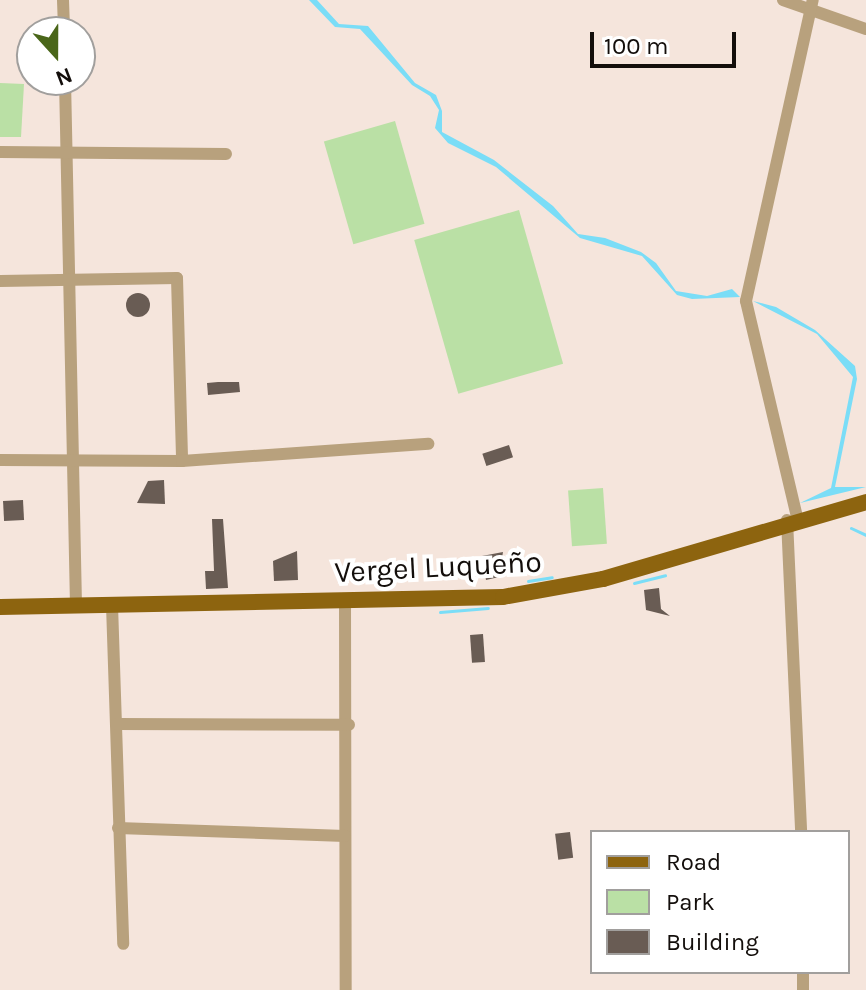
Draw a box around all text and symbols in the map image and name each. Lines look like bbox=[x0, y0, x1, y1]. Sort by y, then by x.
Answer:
north arrow bbox=[16, 16, 96, 96]
scale bar bbox=[594, 16, 740, 66]
text: 100 m bbox=[604, 32, 669, 60]
text: N bbox=[52, 62, 76, 92]
street label: Vergel Luqueño bbox=[334, 544, 542, 590]
legend bbox=[590, 830, 850, 974]
text: Road bbox=[666, 848, 721, 876]
text: Park bbox=[666, 888, 715, 916]
text: Building bbox=[666, 928, 759, 956]

